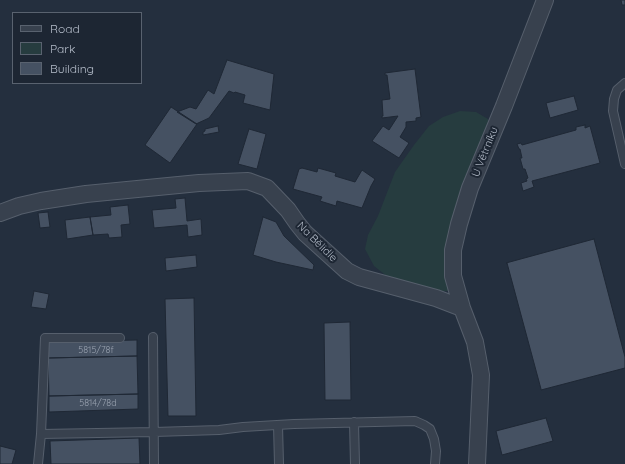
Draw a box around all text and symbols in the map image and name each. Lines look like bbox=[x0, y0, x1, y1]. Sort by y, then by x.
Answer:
legend bbox=[12, 12, 142, 84]
text: Road bbox=[50, 21, 80, 36]
text: Park bbox=[50, 41, 75, 56]
text: Building bbox=[50, 61, 94, 76]
street label: U Větrníku bbox=[469, 125, 501, 179]
street label: Na Bělidle bbox=[294, 219, 340, 265]
house number: 5815/78f bbox=[78, 345, 114, 355]
house number: 5814/78d bbox=[79, 398, 117, 408]

